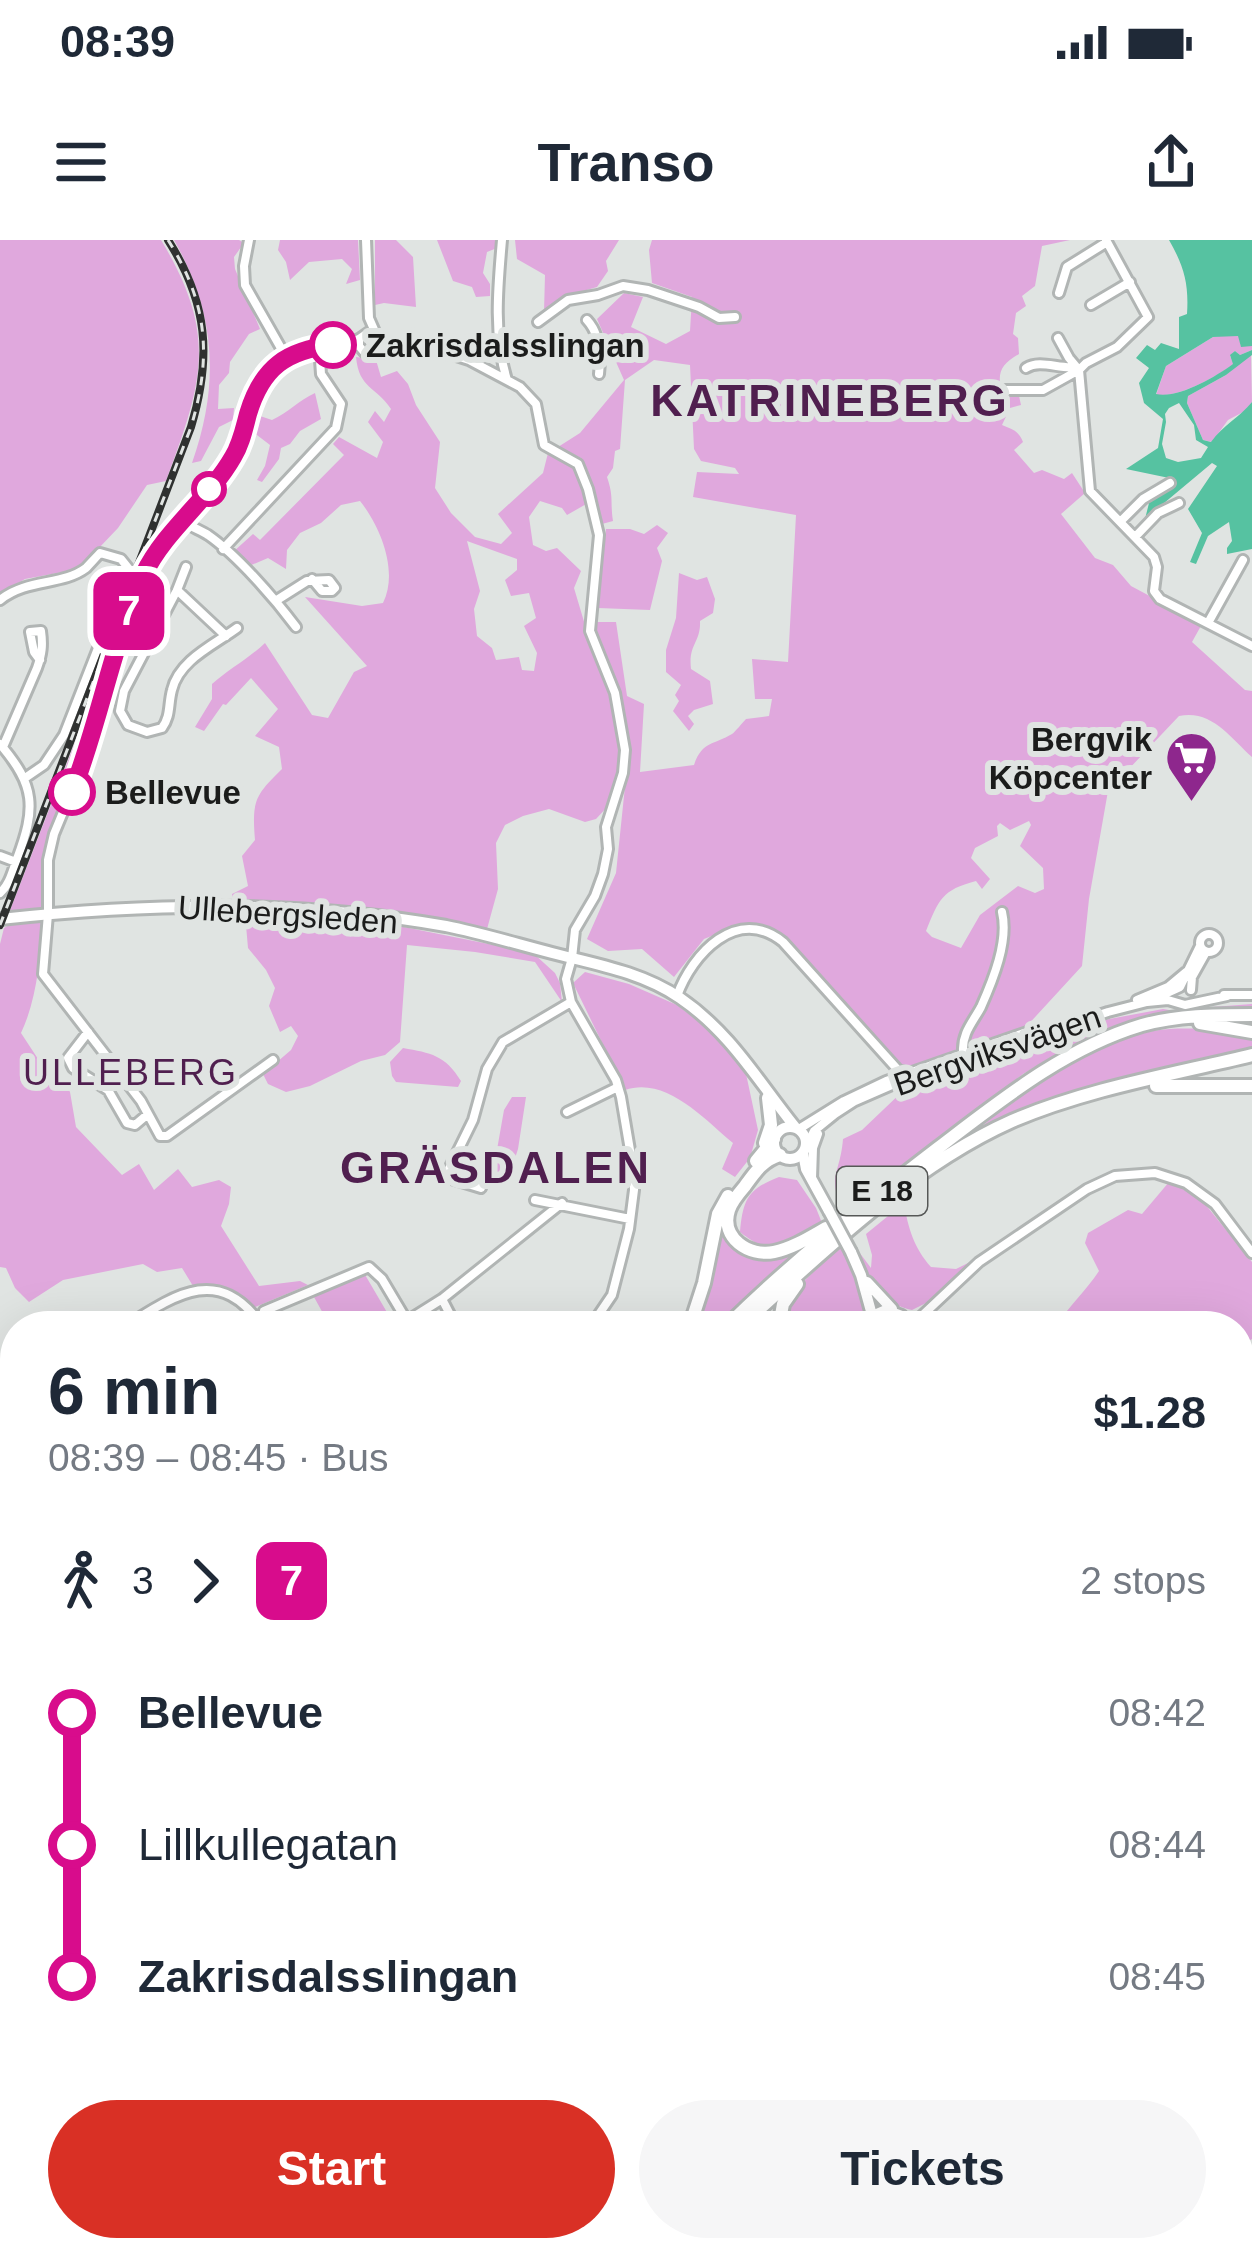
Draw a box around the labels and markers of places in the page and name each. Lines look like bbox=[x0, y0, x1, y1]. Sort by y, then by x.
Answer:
marker: Zakrisdalsslingan bbox=[311, 323, 355, 367]
place label: Zakrisdalsslingan bbox=[366, 327, 645, 364]
unlabelled marker bbox=[193, 473, 225, 505]
place label: Bergvik Köpcenter bbox=[989, 721, 1153, 796]
supermarket icon: Bergvik Köpcenter bbox=[1163, 730, 1219, 804]
marker: Bellevue bbox=[50, 770, 94, 814]
place label: Bellevue bbox=[105, 774, 241, 811]

